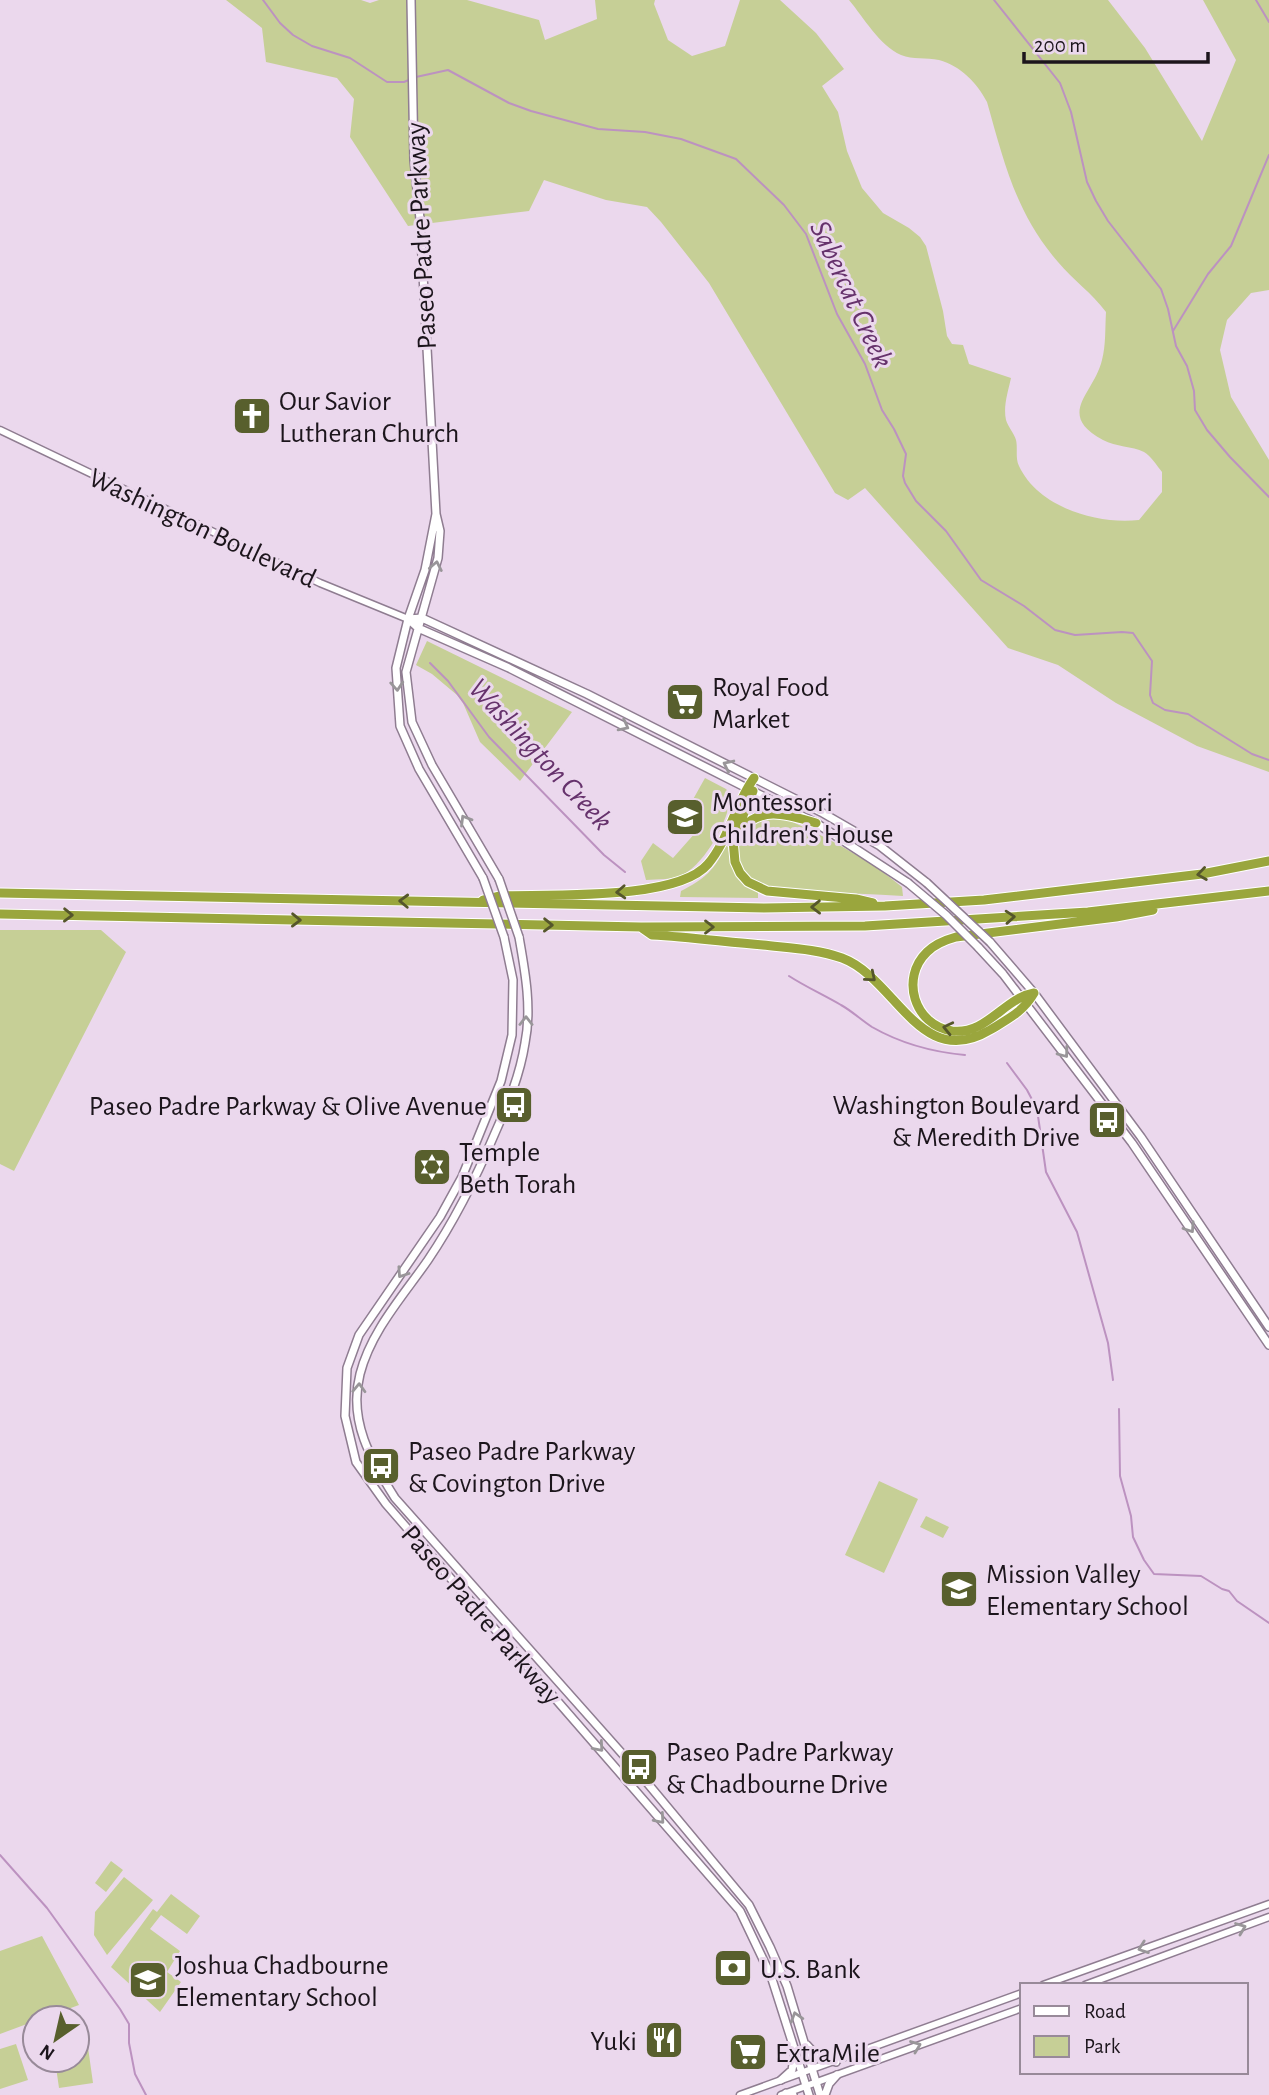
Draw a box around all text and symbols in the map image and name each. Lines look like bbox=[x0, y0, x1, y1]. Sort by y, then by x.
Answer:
scale bar bbox=[1024, 21, 1208, 65]
text: 200 m bbox=[1034, 35, 1086, 56]
street label: Paseo Padre Parkway bbox=[402, 122, 442, 350]
water label: Sabercat Creek bbox=[804, 216, 898, 373]
place label: Our Savior Lutheran Church bbox=[279, 388, 459, 448]
church icon: Our Savior Lutheran Church bbox=[231, 395, 273, 437]
street label: Washington Boulevard bbox=[84, 464, 320, 594]
one-way arrow bbox=[428, 560, 443, 572]
water label: Washington Creek bbox=[463, 673, 618, 836]
place label: Royal Food Market bbox=[712, 674, 829, 734]
one-way arrow bbox=[390, 680, 405, 691]
supermarket icon: Royal Food Market bbox=[664, 681, 706, 723]
one-way arrow bbox=[617, 718, 629, 731]
one-way arrow bbox=[723, 760, 735, 774]
place label: Montessori Children's House bbox=[712, 789, 893, 849]
school or university icon: Montessori Children's House bbox=[664, 796, 706, 838]
one-way arrow bbox=[460, 814, 473, 827]
one-way arrow bbox=[1196, 866, 1208, 881]
one-way arrow bbox=[615, 884, 626, 899]
one-way arrow bbox=[398, 893, 409, 908]
one-way arrow bbox=[811, 899, 821, 915]
one-way arrow bbox=[63, 908, 74, 923]
one-way arrow bbox=[1005, 910, 1016, 925]
one-way arrow bbox=[291, 912, 301, 928]
one-way arrow bbox=[543, 917, 553, 933]
one-way arrow bbox=[704, 920, 715, 935]
one-way arrow bbox=[862, 969, 875, 981]
one-way arrow bbox=[518, 1015, 534, 1026]
one-way arrow bbox=[943, 1022, 955, 1036]
one-way arrow bbox=[1056, 1046, 1068, 1058]
bus stop icon: Paseo Padre Parkway & Olive Avenue bbox=[493, 1084, 535, 1126]
place label: Washington Boulevard & Meredith Drive bbox=[833, 1092, 1080, 1152]
place label: Paseo Padre Parkway & Olive Avenue bbox=[89, 1093, 487, 1121]
bus stop icon: Washington Boulevard & Meredith Drive bbox=[1086, 1099, 1128, 1141]
place label: Temple Beth Torah bbox=[459, 1139, 576, 1199]
synagogue icon: Temple Beth Torah bbox=[411, 1146, 453, 1188]
one-way arrow bbox=[1182, 1220, 1194, 1233]
one-way arrow bbox=[398, 1265, 410, 1278]
one-way arrow bbox=[351, 1382, 366, 1393]
place label: Paseo Padre Parkway & Covington Drive bbox=[408, 1438, 636, 1498]
bus stop icon: Paseo Padre Parkway & Covington Drive bbox=[360, 1445, 402, 1487]
street label: Paseo Padre Parkway bbox=[395, 1520, 566, 1710]
place label: Mission Valley Elementary School bbox=[986, 1561, 1189, 1621]
school or university icon: Mission Valley Elementary School bbox=[938, 1568, 980, 1610]
one-way arrow bbox=[591, 1739, 603, 1752]
place label: Paseo Padre Parkway & Chadbourne Drive bbox=[666, 1739, 894, 1799]
bus stop icon: Paseo Padre Parkway & Chadbourne Drive bbox=[618, 1746, 660, 1788]
one-way arrow bbox=[652, 1811, 664, 1824]
one-way arrow bbox=[1234, 1922, 1246, 1936]
one-way arrow bbox=[1138, 1940, 1150, 1954]
bank icon: U.S. Bank bbox=[712, 1947, 754, 1989]
place label: Joshua Chadbourne Elementary School bbox=[175, 1952, 389, 2012]
place label: U.S. Bank bbox=[760, 1956, 861, 1984]
school or university icon: Joshua Chadbourne Elementary School bbox=[127, 1959, 169, 2001]
legend bbox=[1020, 1983, 1248, 2074]
text: Road bbox=[1084, 2001, 1126, 2022]
north arrow bbox=[21, 2004, 91, 2074]
one-way arrow bbox=[790, 2011, 805, 2023]
restaurant icon: Yuki bbox=[643, 2019, 685, 2061]
place label: Yuki bbox=[590, 2028, 637, 2056]
supermarket icon: ExtraMile bbox=[727, 2031, 769, 2073]
text: Park bbox=[1084, 2036, 1121, 2057]
text: N bbox=[37, 2040, 58, 2063]
place label: ExtraMile bbox=[775, 2040, 880, 2068]
one-way arrow bbox=[910, 2040, 922, 2054]

